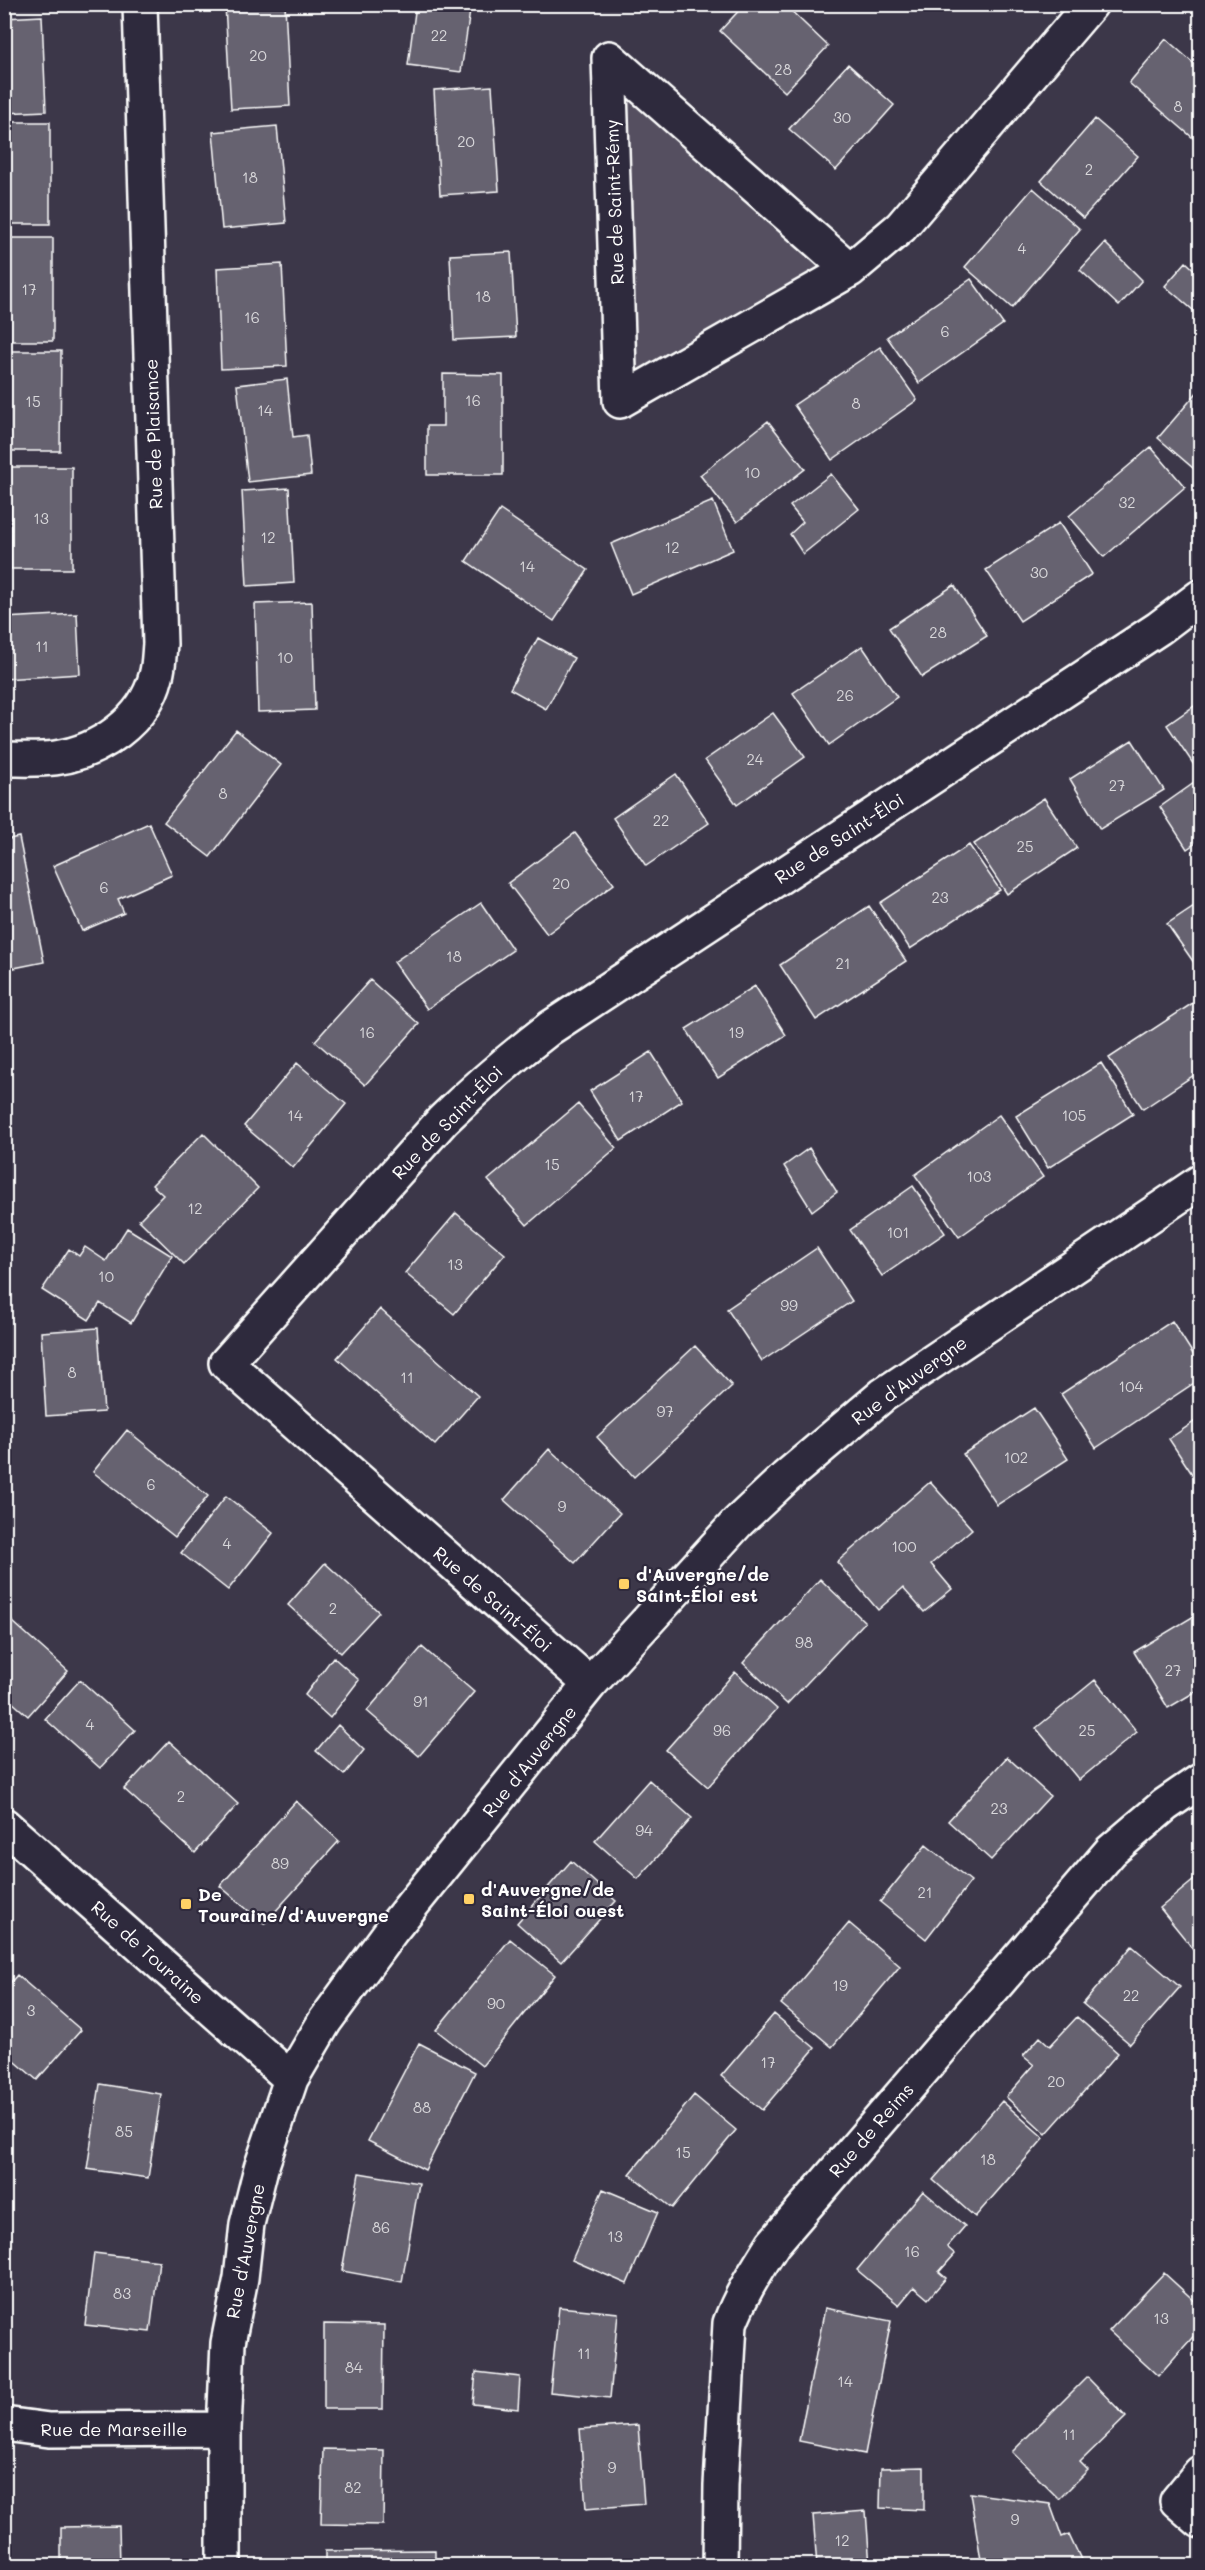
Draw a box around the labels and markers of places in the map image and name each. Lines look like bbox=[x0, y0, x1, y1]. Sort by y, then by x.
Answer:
place label: d'Auvergne/de Saint-Éloi est bbox=[636, 1562, 770, 1607]
marker: d'Auvergne/de Saint-Éloi est bbox=[617, 1577, 631, 1591]
place label: d'Auvergne/de Saint-Éloi ouest bbox=[481, 1877, 624, 1922]
place label: De Touraine/d'Auvergne bbox=[198, 1882, 389, 1927]
marker: d'Auvergne/de Saint-Éloi ouest bbox=[462, 1892, 476, 1906]
marker: De Touraine/d'Auvergne bbox=[179, 1897, 193, 1911]

